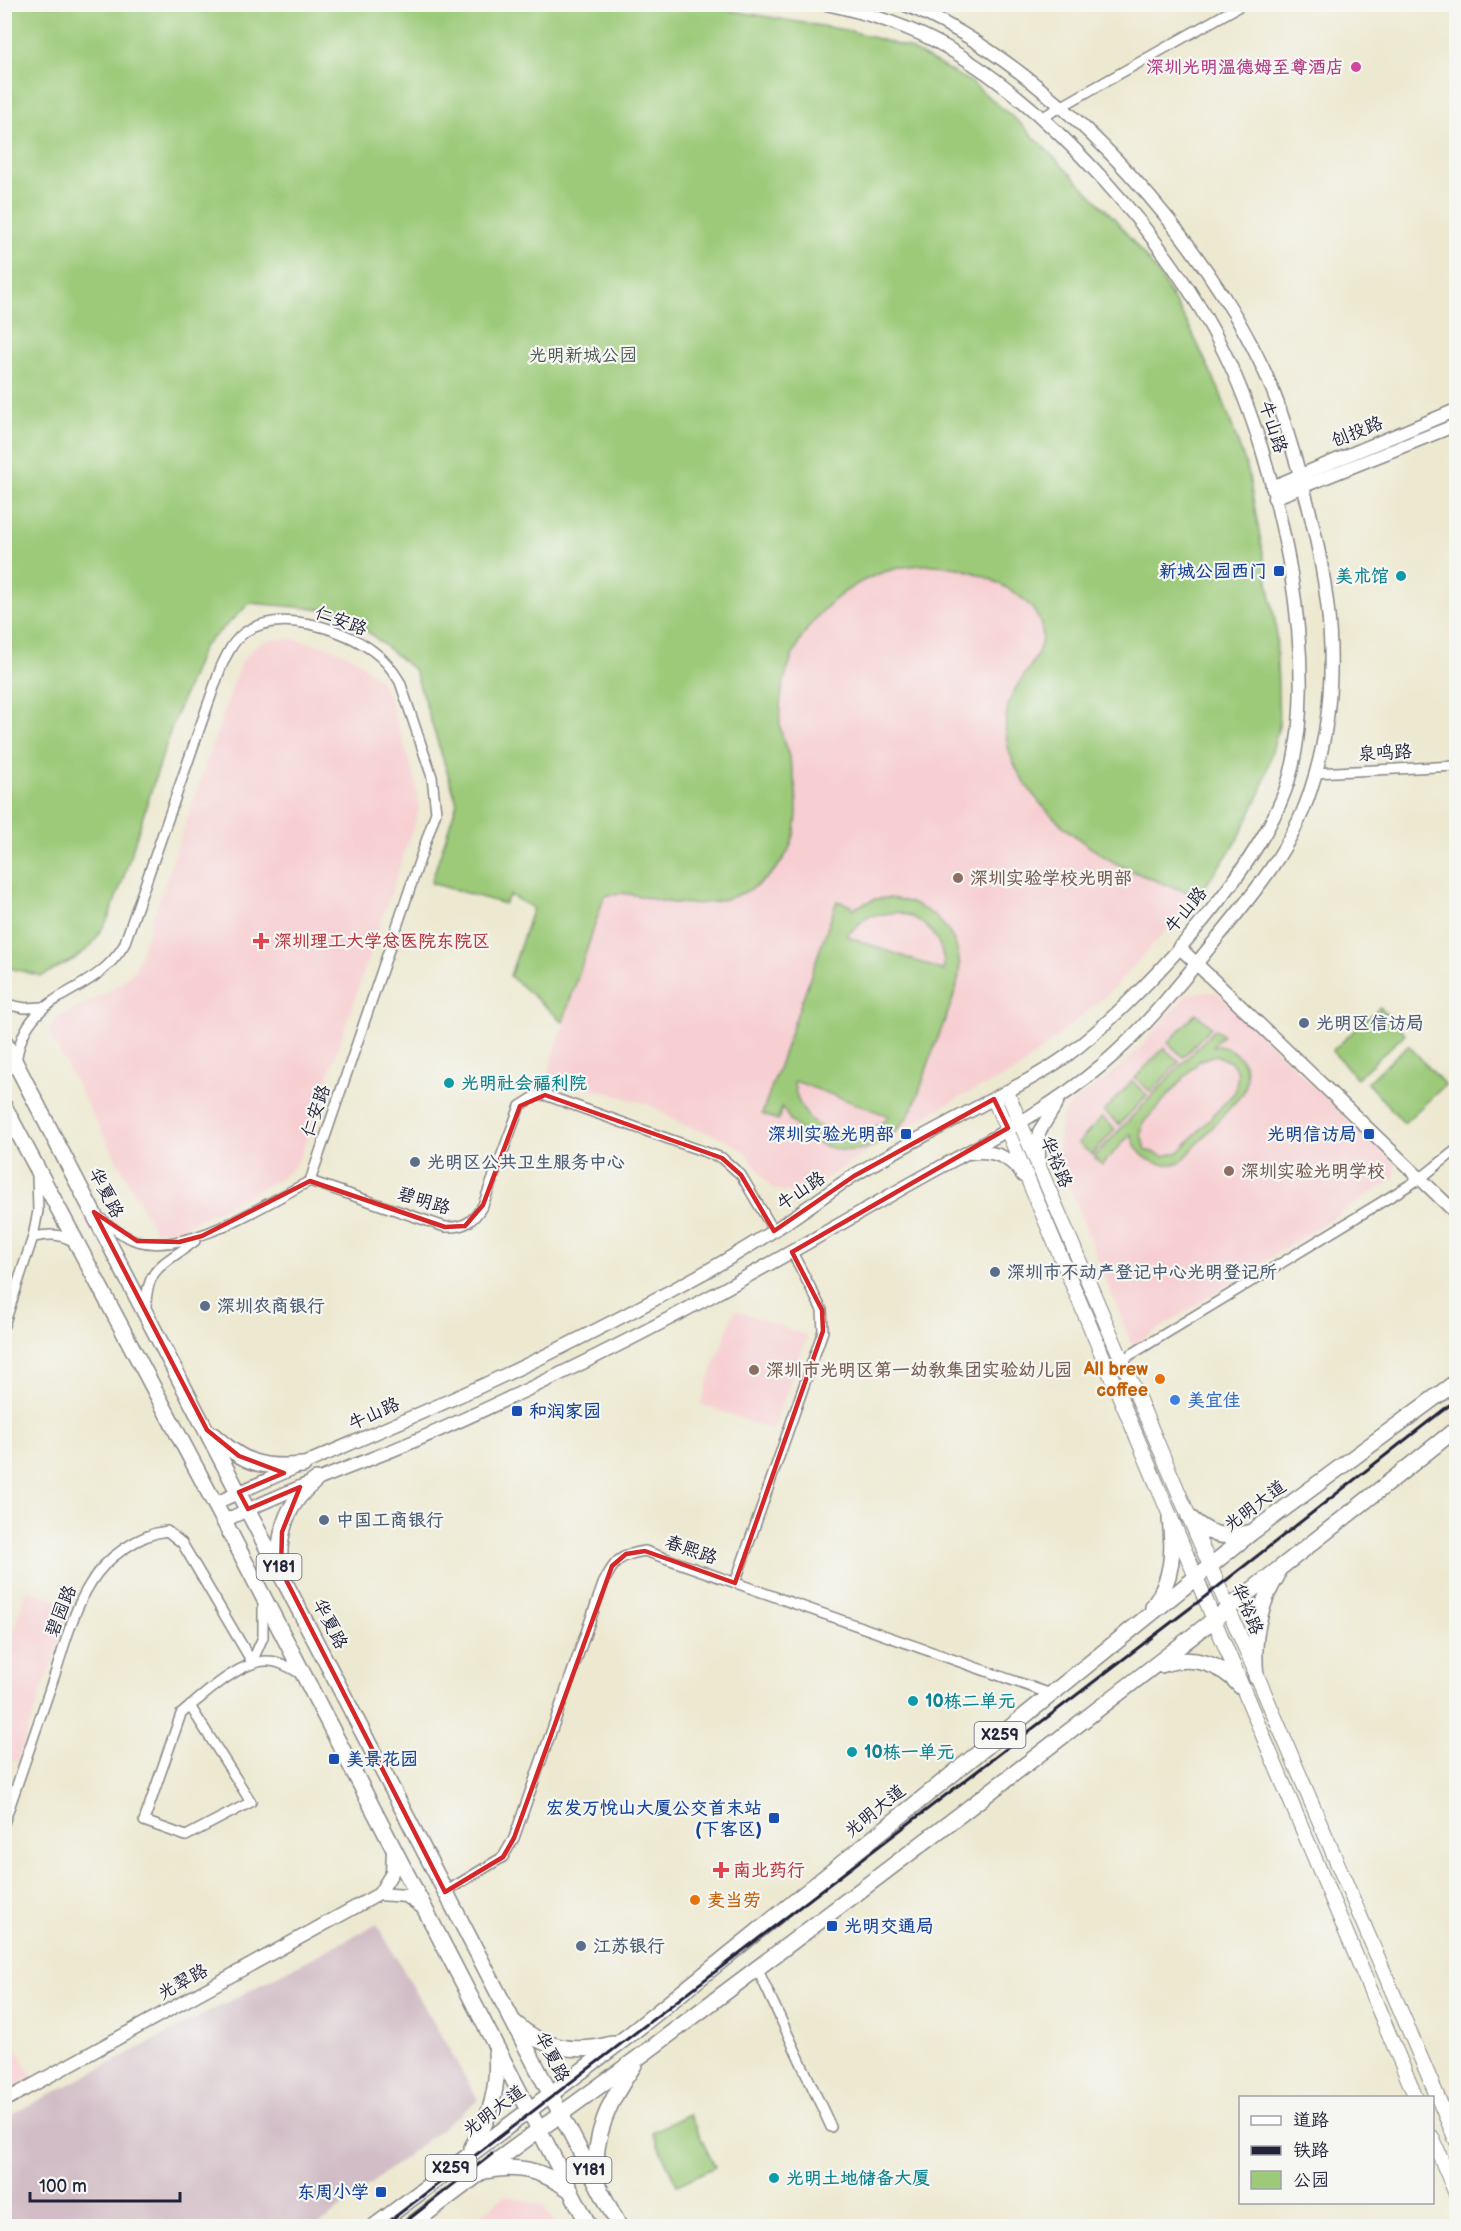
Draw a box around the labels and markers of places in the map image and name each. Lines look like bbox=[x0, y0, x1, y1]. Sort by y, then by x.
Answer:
place label: 深圳光明温德姆至尊酒店 bbox=[1146, 57, 1344, 78]
marker: 深圳光明温德姆至尊酒店 bbox=[1349, 60, 1363, 74]
place label: 新城公园西门 bbox=[1159, 561, 1267, 582]
marker: 新城公园西门 bbox=[1272, 564, 1286, 578]
place label: 美术馆 bbox=[1335, 566, 1389, 587]
marker: 美术馆 bbox=[1394, 569, 1408, 583]
place label: 深圳实验学校光明部 bbox=[970, 868, 1132, 889]
marker: 深圳实验学校光明部 bbox=[951, 871, 965, 885]
place label: 深圳理工大学总医院东院区 bbox=[274, 931, 490, 952]
marker: 深圳理工大学总医院东院区 bbox=[252, 932, 270, 950]
place label: 光明区信访局 bbox=[1316, 1013, 1424, 1034]
marker: 光明区信访局 bbox=[1297, 1016, 1311, 1030]
place label: 光明社会福利院 bbox=[461, 1073, 587, 1094]
marker: 光明社会福利院 bbox=[442, 1076, 456, 1090]
place label: 深圳实验光明部 bbox=[768, 1124, 894, 1145]
place label: 光明信访局 bbox=[1267, 1124, 1357, 1145]
marker: 深圳实验光明部 bbox=[899, 1127, 913, 1141]
marker: 光明信访局 bbox=[1362, 1127, 1376, 1141]
place label: 光明区公共卫生服务中心 bbox=[427, 1152, 625, 1173]
marker: 光明区公共卫生服务中心 bbox=[408, 1155, 422, 1169]
place label: 深圳实验光明学校 bbox=[1241, 1161, 1385, 1182]
marker: 深圳实验光明学校 bbox=[1222, 1164, 1236, 1178]
place label: 深圳市不动产登记中心光明登记所 bbox=[1007, 1262, 1277, 1283]
marker: 深圳市不动产登记中心光明登记所 bbox=[988, 1265, 1002, 1279]
place label: 深圳农商银行 bbox=[217, 1296, 325, 1317]
marker: 深圳农商银行 bbox=[198, 1299, 212, 1313]
place label: All brew coffee bbox=[1083, 1359, 1148, 1401]
place label: 深圳市光明区第一幼教集团实验幼儿园 bbox=[766, 1360, 1072, 1381]
marker: 深圳市光明区第一幼教集团实验幼儿园 bbox=[747, 1363, 761, 1377]
marker: All brew coffee bbox=[1153, 1372, 1167, 1386]
place label: 美宜佳 bbox=[1187, 1390, 1241, 1411]
marker: 美宜佳 bbox=[1168, 1393, 1182, 1407]
place label: 和润家园 bbox=[529, 1401, 601, 1422]
marker: 和润家园 bbox=[510, 1404, 524, 1418]
place label: 中国工商银行 bbox=[336, 1510, 444, 1531]
marker: 中国工商银行 bbox=[317, 1513, 331, 1527]
place label: 10栋二单元 bbox=[925, 1691, 1016, 1712]
marker: 10栋二单元 bbox=[906, 1694, 920, 1708]
place label: 10栋一单元 bbox=[864, 1742, 955, 1763]
marker: 10栋一单元 bbox=[845, 1745, 859, 1759]
place label: 美景花园 bbox=[346, 1749, 418, 1770]
marker: 美景花园 bbox=[327, 1752, 341, 1766]
place label: 宏发万悦山大厦公交首末站 (下客区) bbox=[546, 1798, 762, 1840]
marker: 宏发万悦山大厦公交首末站 (下客区) bbox=[767, 1811, 781, 1825]
place label: 南北药行 bbox=[733, 1860, 805, 1881]
marker: 南北药行 bbox=[714, 1863, 728, 1877]
place label: 麦当劳 bbox=[707, 1890, 761, 1911]
marker: 麦当劳 bbox=[688, 1893, 702, 1907]
place label: 光明交通局 bbox=[844, 1916, 934, 1937]
marker: 光明交通局 bbox=[825, 1919, 839, 1933]
place label: 江苏银行 bbox=[593, 1936, 665, 1957]
marker: 江苏银行 bbox=[574, 1939, 588, 1953]
place label: 光明土地储备大厦 bbox=[786, 2168, 930, 2189]
marker: 光明土地储备大厦 bbox=[767, 2171, 781, 2185]
place label: 东周小学 bbox=[297, 2182, 369, 2203]
marker: 东周小学 bbox=[374, 2185, 388, 2199]

